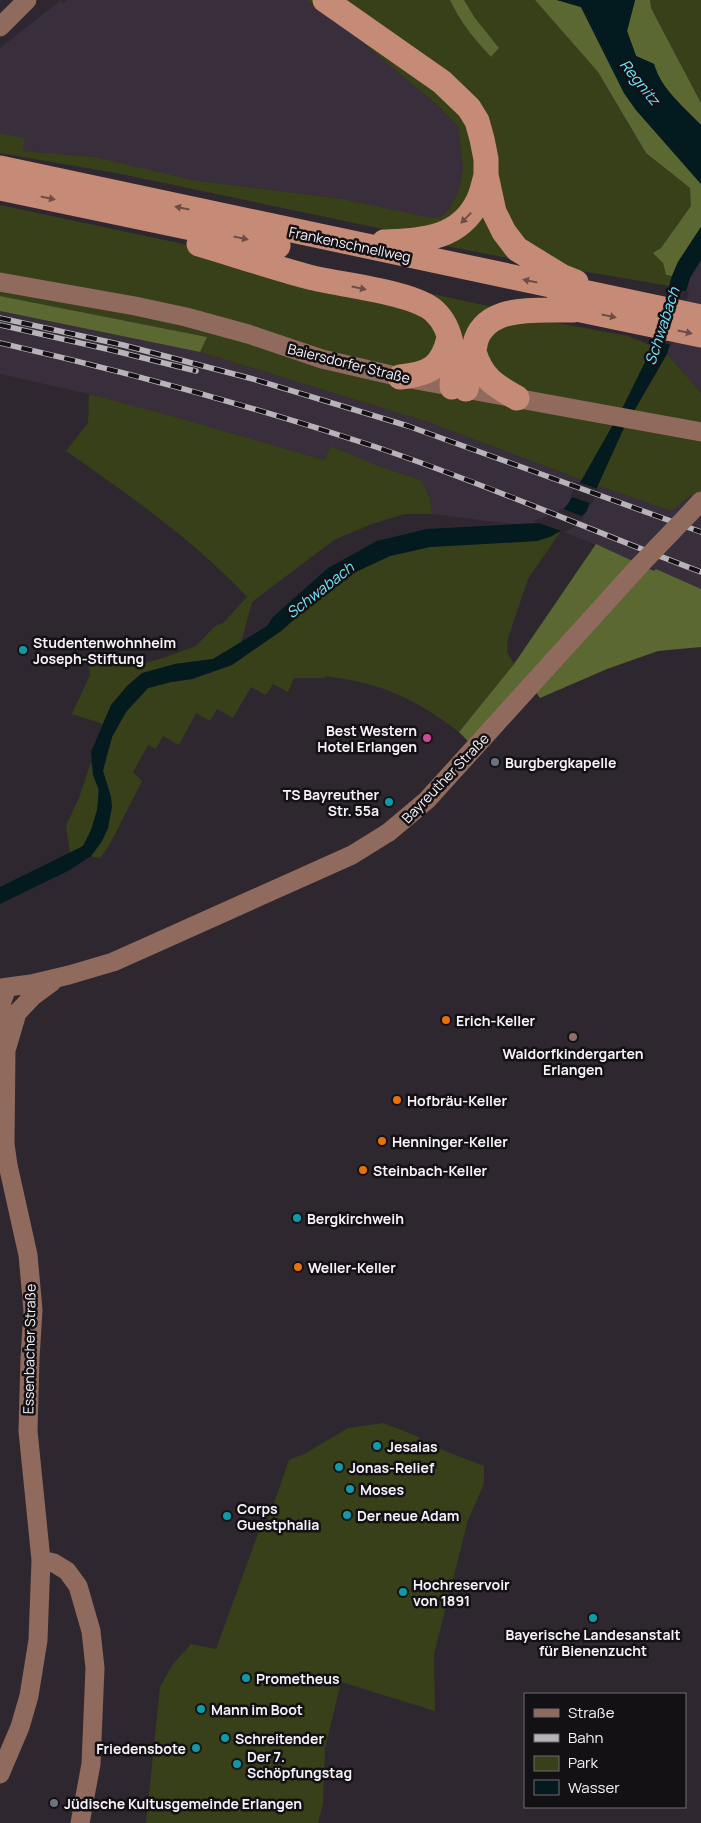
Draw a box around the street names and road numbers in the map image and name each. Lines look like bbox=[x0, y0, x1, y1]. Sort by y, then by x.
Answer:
street label: Frankenschnellweg bbox=[287, 222, 413, 266]
street label: Baiersdorfer Straße bbox=[286, 339, 412, 387]
street label: Bayreuther Straße bbox=[397, 729, 493, 827]
street label: Essenbacher Straße bbox=[18, 1284, 40, 1414]

